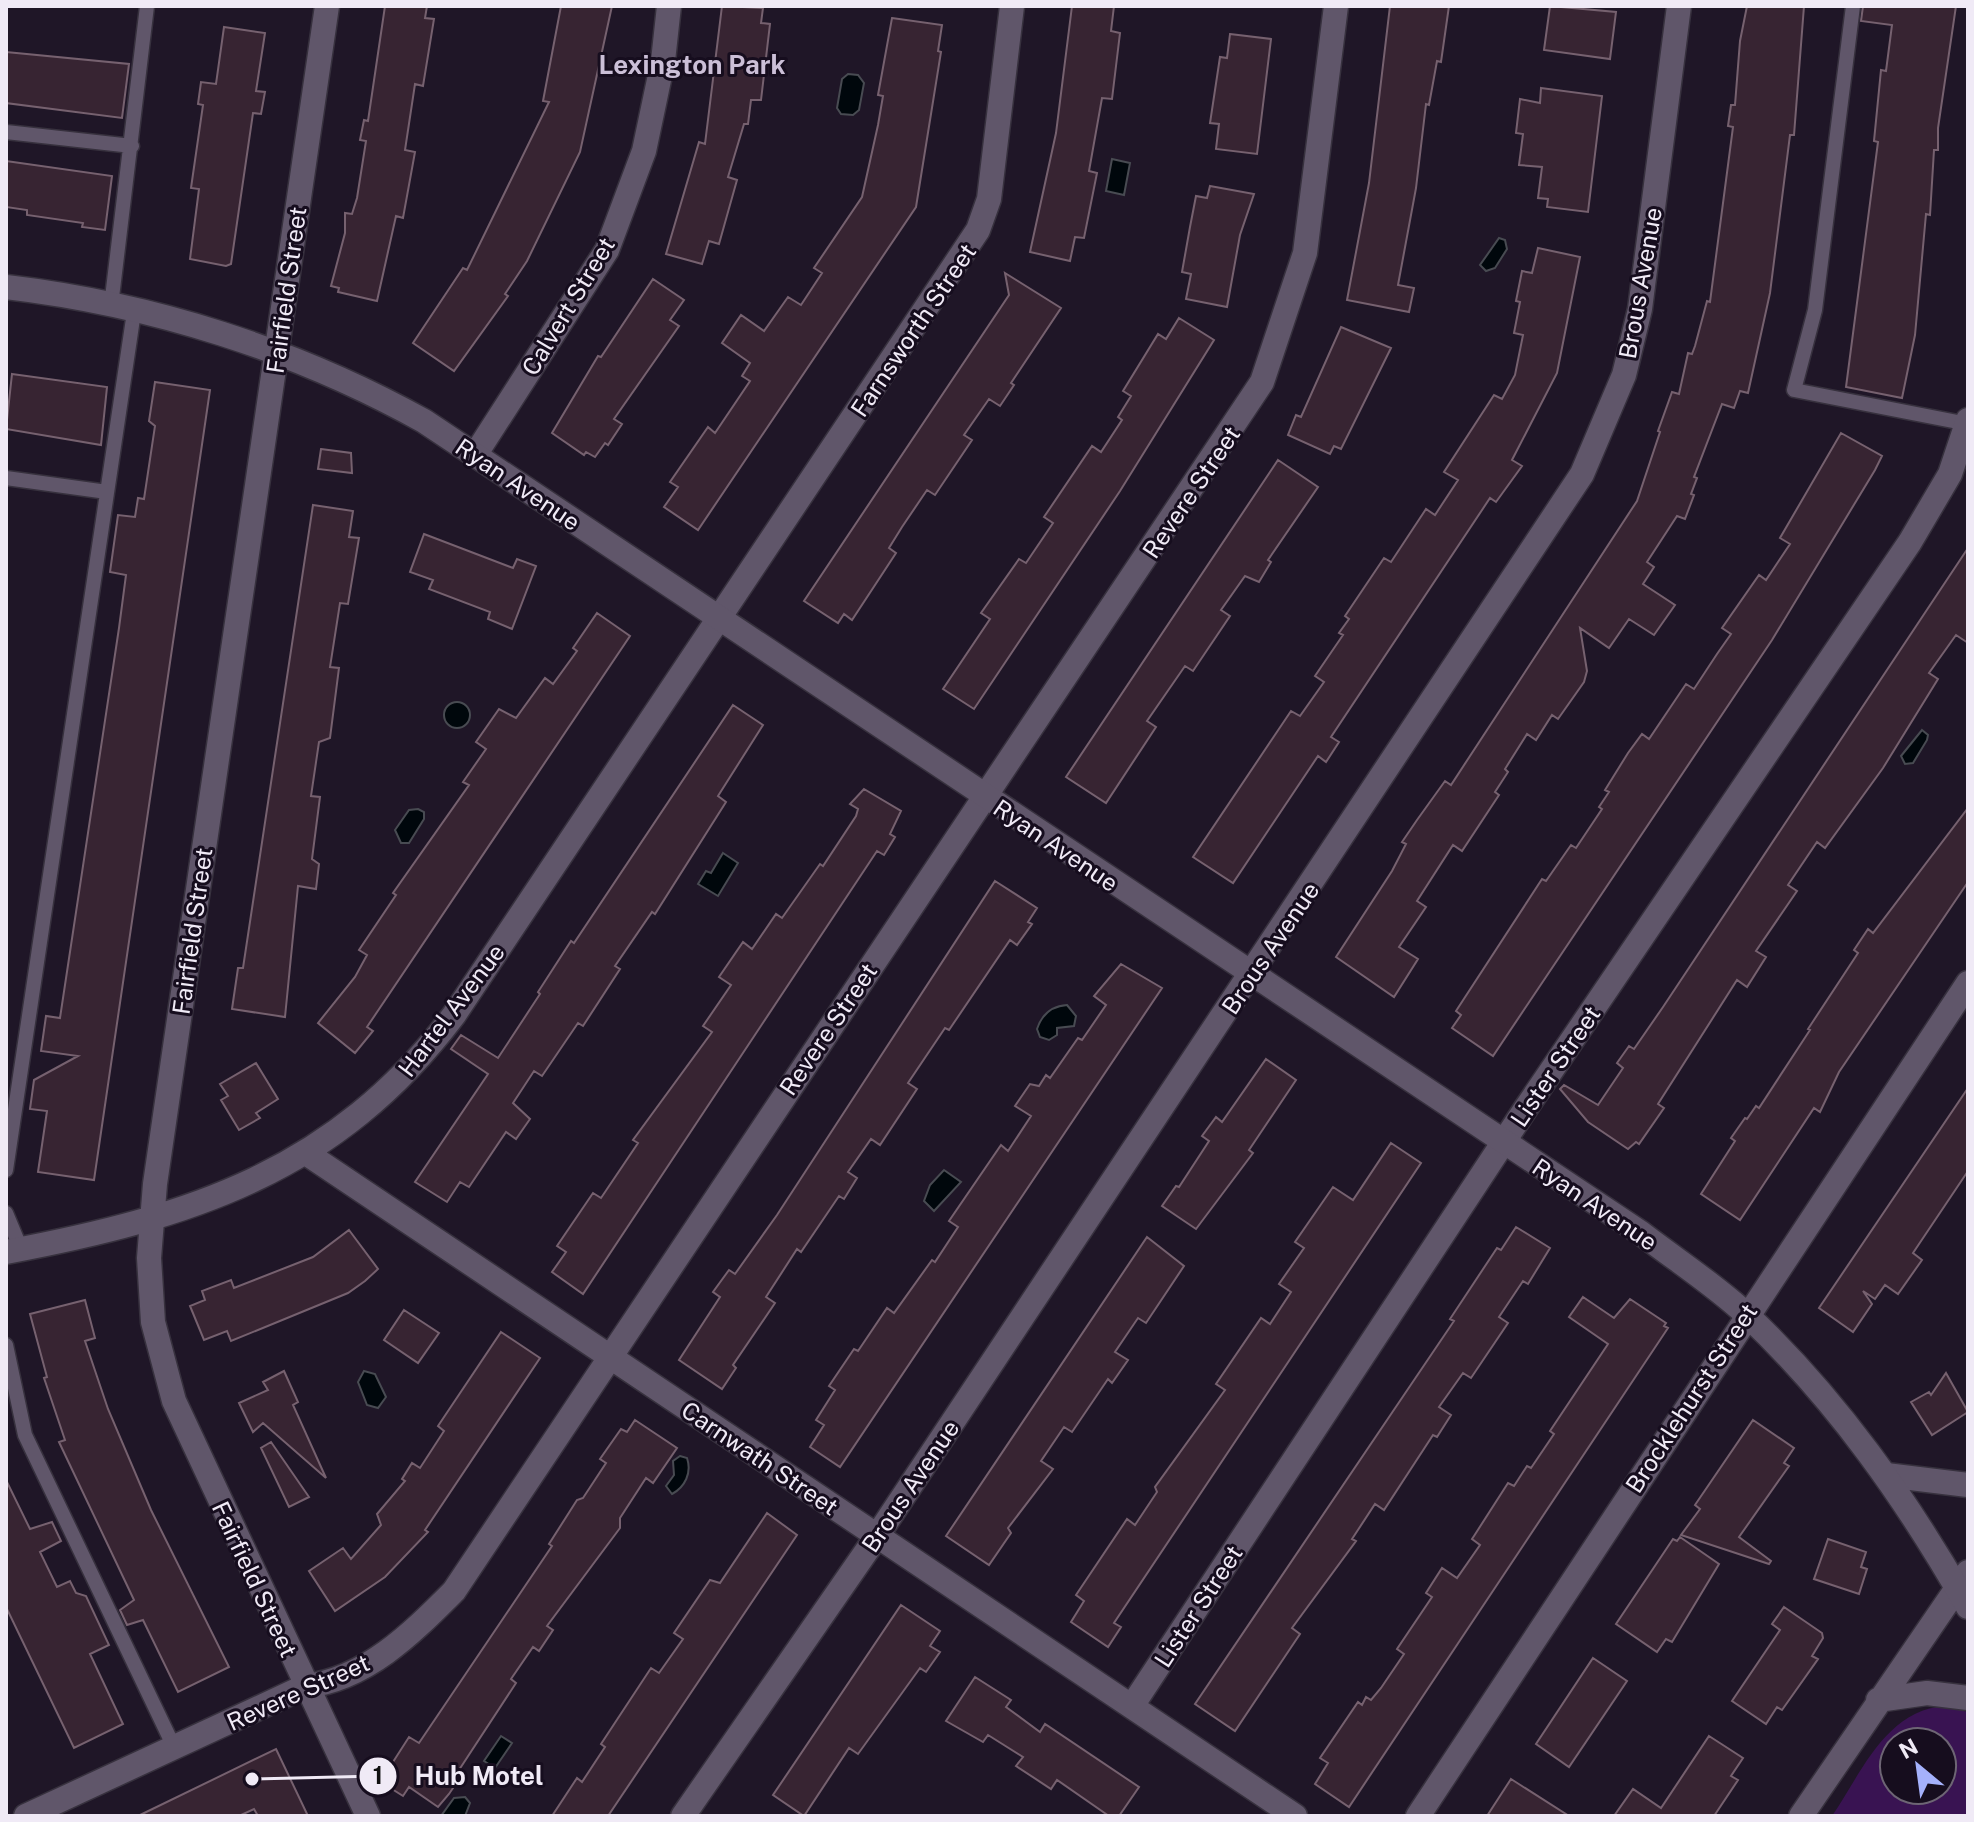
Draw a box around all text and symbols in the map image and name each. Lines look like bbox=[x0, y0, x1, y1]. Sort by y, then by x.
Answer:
district label: Lexington Park bbox=[599, 49, 785, 80]
street label: Fairfield Street bbox=[260, 205, 312, 375]
street label: Brous Avenue bbox=[1613, 205, 1667, 361]
street label: Calvert Street bbox=[516, 232, 620, 380]
street label: Farnsworth Street bbox=[845, 238, 981, 422]
street label: Revere Street bbox=[1137, 421, 1245, 563]
street label: Ryan Avenue bbox=[450, 432, 586, 536]
street label: Ryan Avenue bbox=[988, 793, 1124, 897]
street label: Fairfield Street bbox=[166, 846, 218, 1016]
street label: Brous Avenue bbox=[1216, 877, 1324, 1019]
street label: Hartel Avenue bbox=[392, 938, 510, 1082]
street label: Revere Street bbox=[774, 958, 882, 1100]
street label: Lister Street bbox=[1504, 1000, 1606, 1132]
street label: Ryan Avenue bbox=[1527, 1152, 1663, 1256]
street label: Brocklehurst Street bbox=[1619, 1298, 1763, 1498]
street label: Carnwath Street bbox=[676, 1395, 844, 1521]
street label: Brous Avenue bbox=[856, 1415, 964, 1557]
street label: Fairfield Street bbox=[207, 1497, 303, 1661]
street label: Lister Street bbox=[1148, 1540, 1248, 1672]
street label: Revere Street bbox=[222, 1648, 374, 1736]
north arrow bbox=[1878, 1726, 1958, 1806]
text: N bbox=[1894, 1733, 1922, 1764]
callout: Hub Motel bbox=[358, 1751, 560, 1801]
text: Hub Motel bbox=[414, 1760, 544, 1791]
text: 1 bbox=[373, 1761, 383, 1789]

